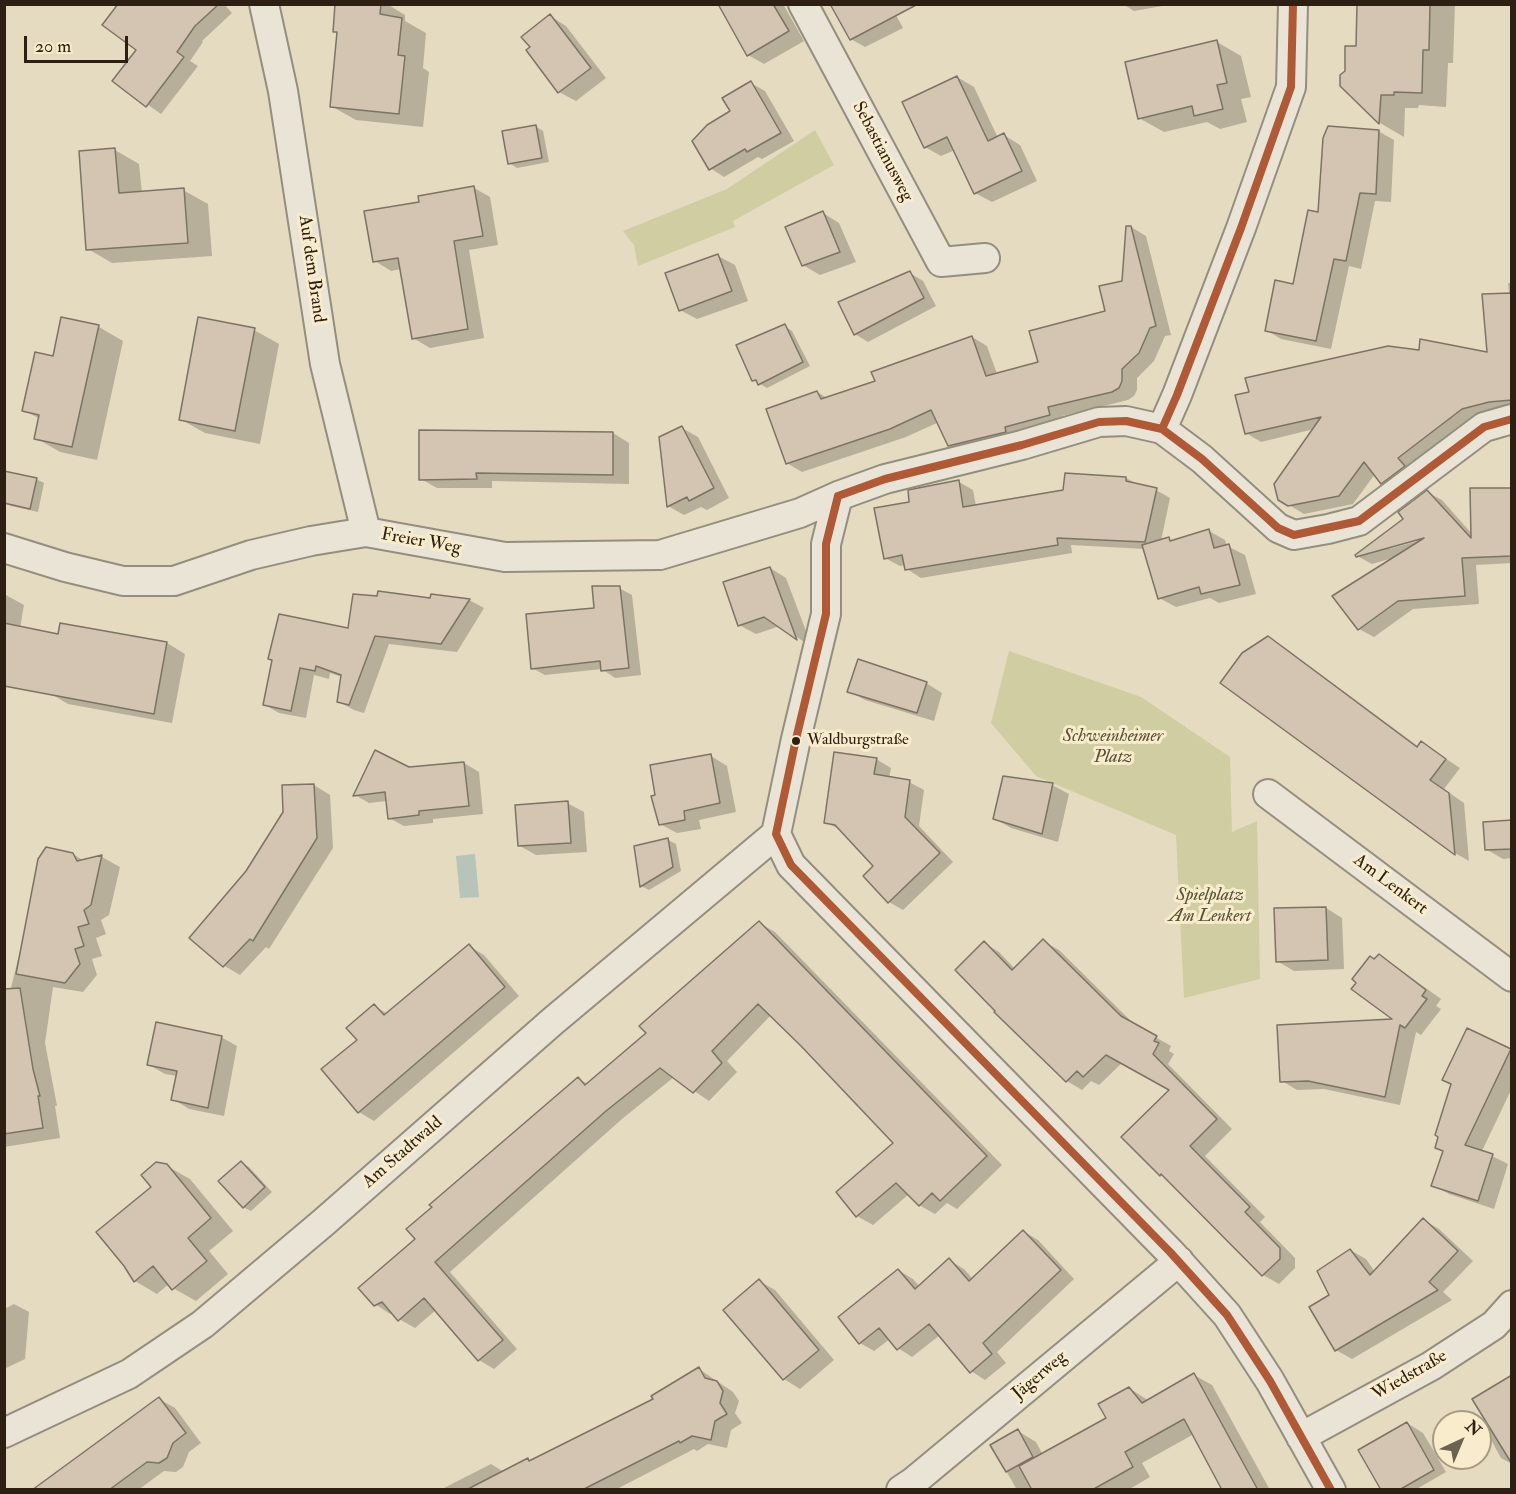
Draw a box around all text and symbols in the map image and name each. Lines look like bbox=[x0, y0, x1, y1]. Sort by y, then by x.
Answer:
scale bar bbox=[27, 24, 130, 62]
text: 20 m bbox=[35, 35, 71, 58]
street label: Sebastianusweg bbox=[847, 98, 917, 206]
street label: Auf dem Brand bbox=[293, 214, 329, 324]
street label: Freier Weg bbox=[379, 524, 463, 560]
park label: Schweinheimer Platz bbox=[1063, 726, 1163, 768]
place label: Waldburgstraße bbox=[807, 731, 909, 751]
marker: Waldburgstraße bbox=[790, 735, 802, 747]
street label: Am Lenkert bbox=[1349, 850, 1431, 920]
park label: Spielplatz Am Lenkert bbox=[1169, 885, 1251, 928]
street label: Am Stadtwald bbox=[359, 1112, 447, 1194]
street label: Wiedstraße bbox=[1369, 1346, 1451, 1406]
street label: Jägerweg bbox=[1008, 1347, 1072, 1405]
north arrow bbox=[1432, 1410, 1492, 1470]
text: N bbox=[1461, 1416, 1485, 1441]

